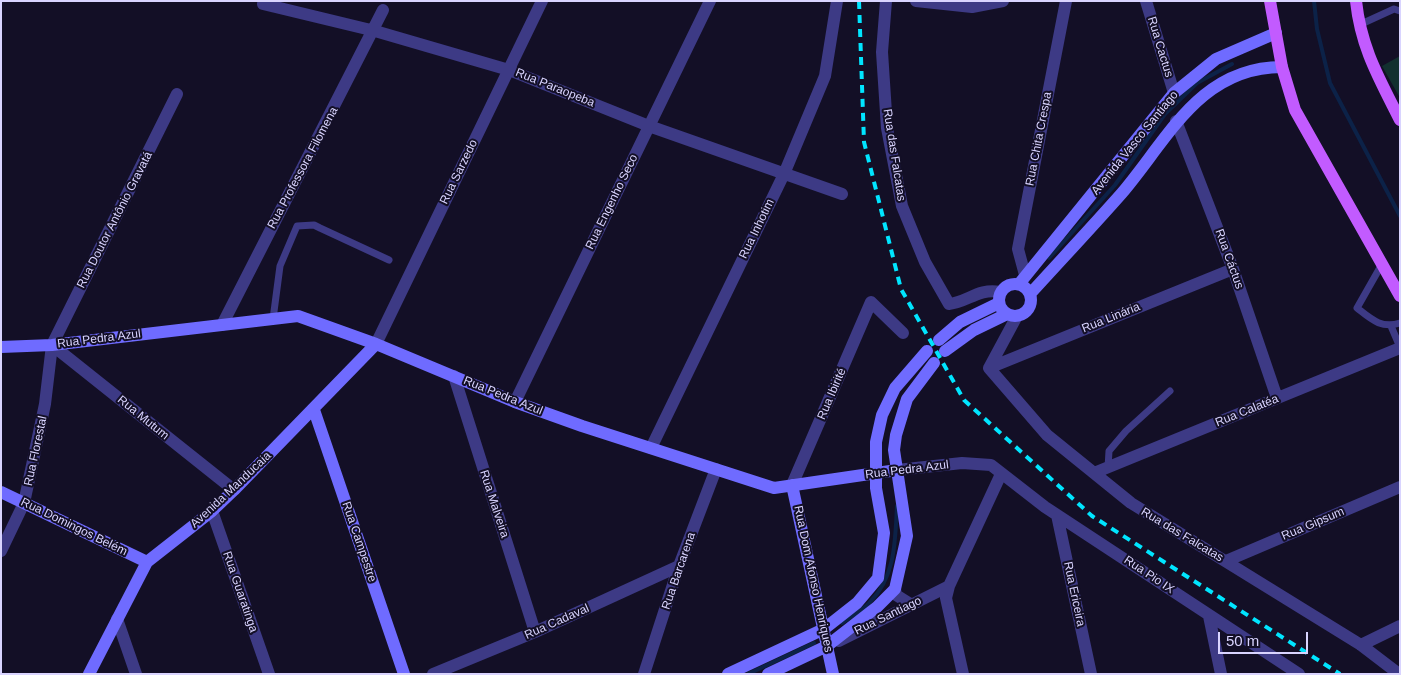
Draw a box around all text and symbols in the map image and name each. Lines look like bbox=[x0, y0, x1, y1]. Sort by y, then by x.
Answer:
street label: Rua Cactus bbox=[1144, 15, 1176, 79]
street label: Rua Paraopeba bbox=[513, 66, 597, 110]
street label: Avenida Vasco Santiago bbox=[1089, 88, 1181, 198]
street label: Rua Chita Crespa bbox=[1023, 91, 1055, 187]
street label: Rua Professora Filomena bbox=[265, 105, 341, 231]
street label: Rua das Falcatas bbox=[880, 108, 908, 202]
street label: Rua Sarzedo bbox=[437, 137, 481, 207]
street label: Rua Doutor Antônio Gravatá bbox=[74, 149, 156, 291]
street label: Rua Engenho Seco bbox=[583, 152, 641, 252]
street label: Rua Inhotim bbox=[736, 197, 778, 261]
street label: Rua Cáctus bbox=[1212, 227, 1246, 291]
street label: Rua Linária bbox=[1080, 300, 1142, 336]
street label: Rua Pedra Azul bbox=[56, 327, 142, 351]
street label: Rua Ibirité bbox=[815, 366, 849, 422]
street label: Rua Pedra Azul bbox=[461, 374, 545, 418]
street label: Rua Calatéa bbox=[1213, 392, 1281, 430]
street label: Rua Mutum bbox=[114, 393, 172, 443]
street label: Rua Florestal bbox=[22, 415, 50, 487]
street label: Avenida Manducaia bbox=[188, 449, 274, 531]
street label: Rua Pedra Azul bbox=[864, 458, 950, 482]
street label: Rua Malveira bbox=[476, 468, 512, 540]
street label: Rua Domingos Belém bbox=[18, 495, 130, 559]
street label: Rua Campestre bbox=[339, 500, 379, 584]
street label: Rua Dom Afonso Henriques bbox=[790, 504, 836, 654]
street label: Rua Gipsum bbox=[1279, 504, 1347, 544]
street label: Rua das Falcatas bbox=[1138, 505, 1226, 565]
street label: Rua Barcarena bbox=[659, 530, 699, 612]
street label: Rua Guaratinga bbox=[219, 550, 261, 634]
street label: Rua Pio IX bbox=[1121, 553, 1177, 597]
street label: Rua Ericeira bbox=[1060, 560, 1088, 628]
street label: Rua Santiago bbox=[852, 594, 924, 638]
street label: Rua Cadaval bbox=[522, 601, 592, 643]
scale bar bbox=[1221, 622, 1311, 654]
text: 50 m bbox=[1226, 632, 1259, 649]

